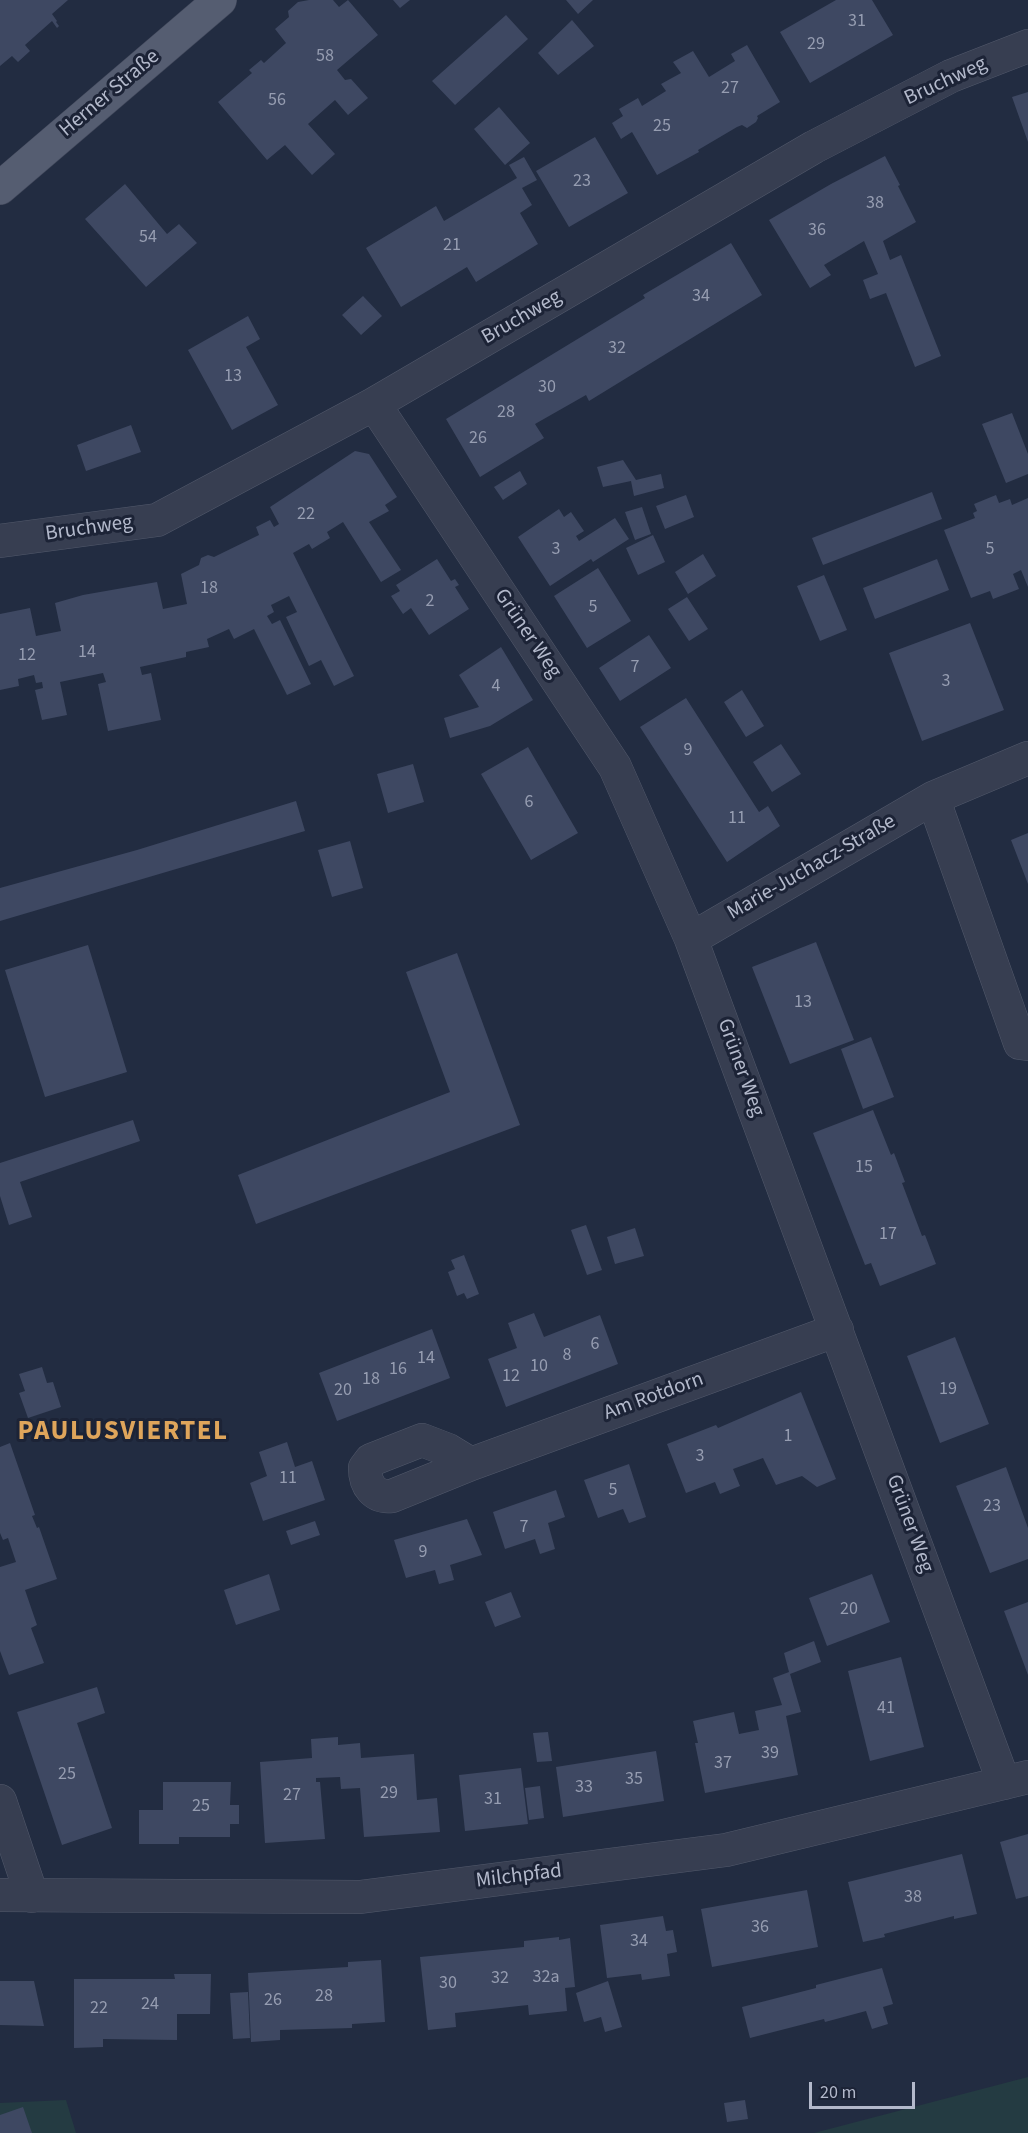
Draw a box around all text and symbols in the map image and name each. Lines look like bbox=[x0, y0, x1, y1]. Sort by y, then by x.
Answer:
house number: 31 bbox=[848, 11, 866, 33]
house number: 29 bbox=[807, 34, 825, 56]
street label: Herner Straße bbox=[55, 45, 165, 143]
house number: 58 bbox=[316, 46, 334, 68]
street label: Bruchweg bbox=[901, 52, 991, 112]
house number: 27 bbox=[721, 78, 739, 100]
house number: 56 bbox=[268, 90, 286, 112]
house number: 25 bbox=[653, 116, 671, 138]
house number: 23 bbox=[573, 171, 591, 193]
house number: 38 bbox=[866, 193, 884, 215]
house number: 36 bbox=[808, 220, 826, 242]
house number: 54 bbox=[139, 227, 157, 249]
house number: 21 bbox=[443, 235, 461, 257]
street label: Bruchweg bbox=[478, 285, 566, 351]
house number: 34 bbox=[692, 286, 710, 308]
house number: 32 bbox=[608, 338, 626, 360]
house number: 13 bbox=[224, 366, 242, 388]
house number: 30 bbox=[538, 377, 556, 399]
house number: 28 bbox=[497, 402, 515, 424]
house number: 26 bbox=[469, 428, 487, 450]
house number: 22 bbox=[297, 504, 315, 526]
street label: Bruchweg bbox=[44, 510, 134, 548]
house number: 3 bbox=[552, 539, 560, 561]
house number: 5 bbox=[986, 539, 994, 561]
house number: 18 bbox=[200, 578, 218, 600]
street label: Grüner Weg bbox=[488, 585, 566, 683]
house number: 2 bbox=[426, 591, 434, 613]
house number: 5 bbox=[589, 597, 597, 619]
house number: 14 bbox=[78, 642, 96, 664]
house number: 12 bbox=[18, 645, 36, 667]
house number: 7 bbox=[631, 657, 639, 679]
house number: 3 bbox=[942, 671, 950, 693]
house number: 4 bbox=[492, 676, 500, 698]
house number: 9 bbox=[684, 740, 692, 762]
house number: 6 bbox=[525, 792, 533, 814]
house number: 11 bbox=[728, 808, 746, 830]
street label: Marie-Juchacz-Straße bbox=[723, 810, 901, 926]
house number: 13 bbox=[794, 992, 812, 1014]
street label: Grüner Weg bbox=[711, 1016, 769, 1120]
house number: 15 bbox=[855, 1157, 873, 1179]
house number: 17 bbox=[879, 1224, 897, 1246]
house number: 6 bbox=[591, 1334, 599, 1356]
house number: 8 bbox=[563, 1345, 571, 1367]
house number: 14 bbox=[417, 1348, 435, 1370]
house number: 10 bbox=[530, 1356, 548, 1378]
house number: 16 bbox=[389, 1359, 407, 1381]
house number: 12 bbox=[502, 1366, 520, 1388]
street label: Am Rotdorn bbox=[601, 1367, 707, 1427]
house number: 18 bbox=[362, 1369, 380, 1391]
house number: 19 bbox=[939, 1379, 957, 1401]
house number: 20 bbox=[334, 1380, 352, 1402]
district label: PAULUSVIERTEL bbox=[17, 1417, 229, 1449]
house number: 1 bbox=[784, 1426, 792, 1448]
house number: 3 bbox=[696, 1446, 704, 1468]
house number: 11 bbox=[279, 1468, 297, 1490]
street label: Grüner Weg bbox=[880, 1472, 938, 1576]
house number: 5 bbox=[609, 1480, 617, 1502]
house number: 23 bbox=[983, 1496, 1001, 1518]
house number: 7 bbox=[520, 1517, 528, 1539]
house number: 9 bbox=[419, 1542, 427, 1564]
house number: 20 bbox=[840, 1599, 858, 1621]
house number: 41 bbox=[877, 1698, 895, 1720]
house number: 39 bbox=[761, 1743, 779, 1765]
house number: 37 bbox=[714, 1753, 732, 1775]
house number: 25 bbox=[58, 1764, 76, 1786]
house number: 35 bbox=[625, 1769, 643, 1791]
house number: 33 bbox=[575, 1777, 593, 1799]
house number: 29 bbox=[380, 1783, 398, 1805]
house number: 27 bbox=[283, 1785, 301, 1807]
house number: 31 bbox=[484, 1789, 502, 1811]
house number: 25 bbox=[192, 1796, 210, 1818]
street label: Milchpfad bbox=[475, 1859, 563, 1895]
house number: 38 bbox=[904, 1887, 922, 1909]
house number: 36 bbox=[751, 1917, 769, 1939]
house number: 34 bbox=[630, 1931, 648, 1953]
house number: 32a bbox=[533, 1967, 559, 1989]
house number: 32 bbox=[491, 1968, 509, 1990]
house number: 30 bbox=[439, 1973, 457, 1995]
house number: 28 bbox=[315, 1986, 333, 2008]
house number: 26 bbox=[264, 1990, 282, 2012]
house number: 24 bbox=[141, 1994, 159, 2016]
house number: 22 bbox=[90, 1998, 108, 2020]
scale bar bbox=[812, 2070, 918, 2108]
text: 20 m bbox=[820, 2080, 856, 2105]

